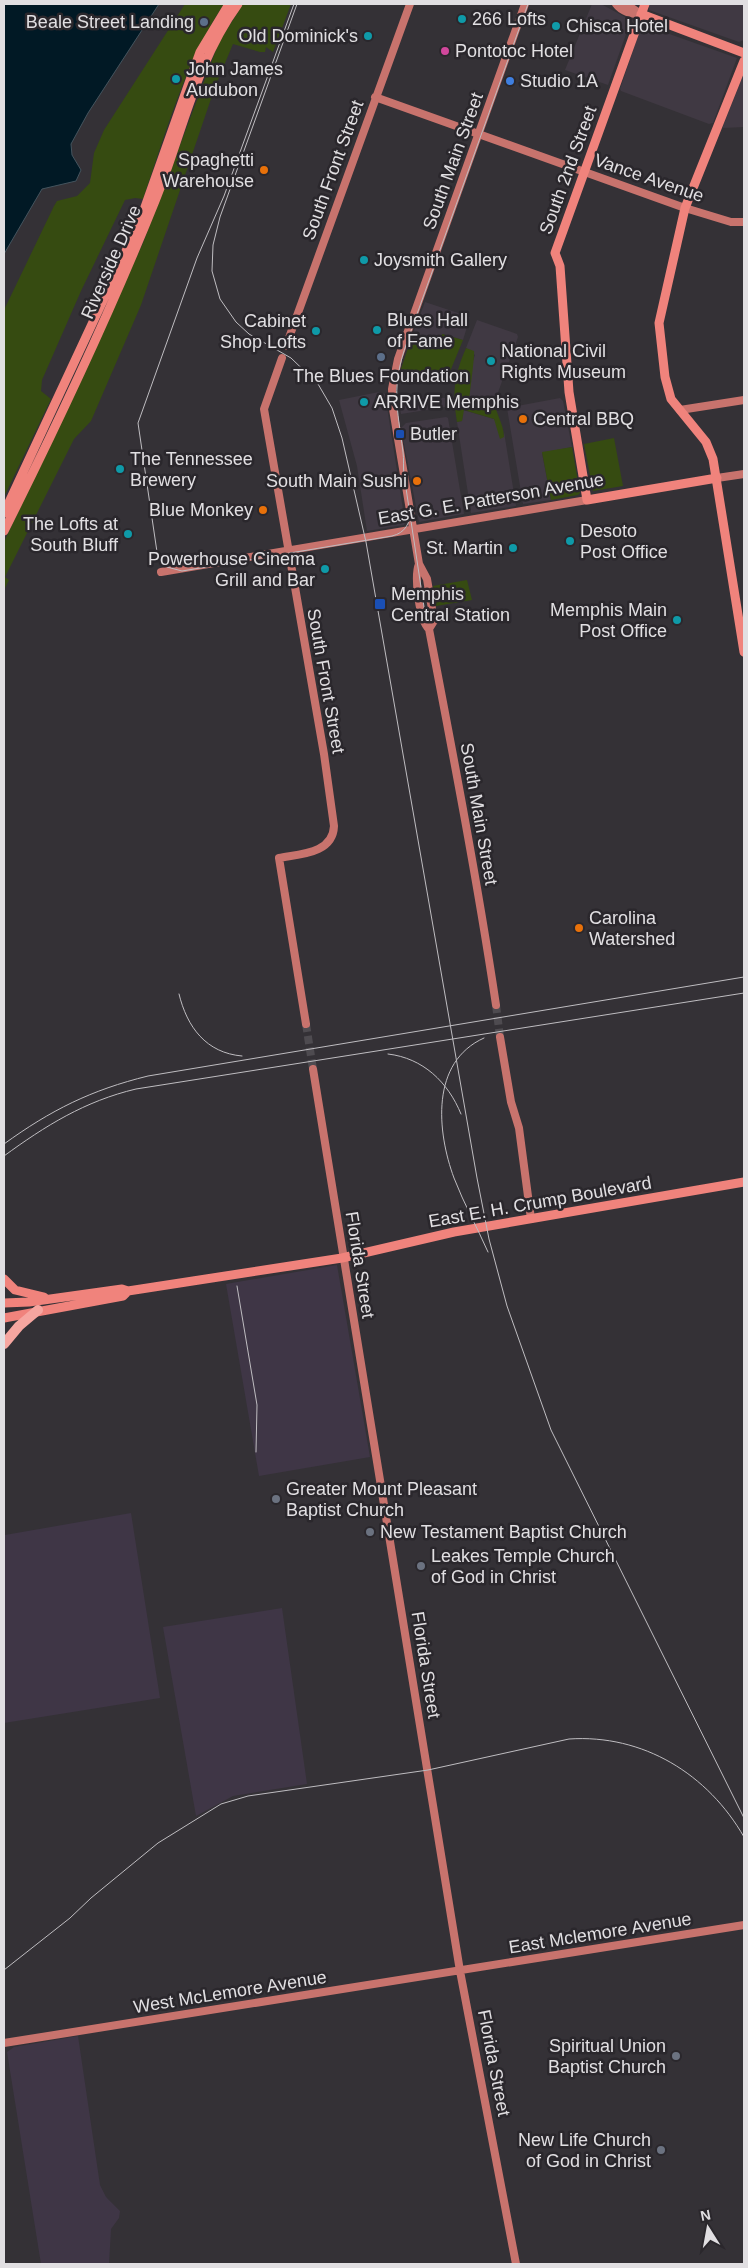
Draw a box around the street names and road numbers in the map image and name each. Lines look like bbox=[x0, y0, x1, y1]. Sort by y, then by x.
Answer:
street label: South Main Street bbox=[419, 90, 487, 232]
street label: South Front Street bbox=[298, 97, 368, 243]
street label: South 2nd Street bbox=[535, 103, 601, 237]
street label: Vance Avenue bbox=[592, 150, 706, 206]
street label: Riverside Drive bbox=[77, 202, 145, 322]
street label: East G. E. Patterson Avenue bbox=[377, 469, 605, 529]
street label: South Front Street bbox=[303, 607, 349, 755]
street label: South Main Street bbox=[457, 741, 501, 887]
street label: East E. H. Crump Boulevard bbox=[427, 1173, 653, 1231]
street label: Florida Street bbox=[342, 1210, 378, 1320]
street label: Florida Street bbox=[408, 1610, 444, 1720]
street label: East Mclemore Avenue bbox=[507, 1909, 693, 1957]
street label: West McLemore Avenue bbox=[132, 1967, 328, 2017]
street label: Florida Street bbox=[474, 2008, 514, 2118]

